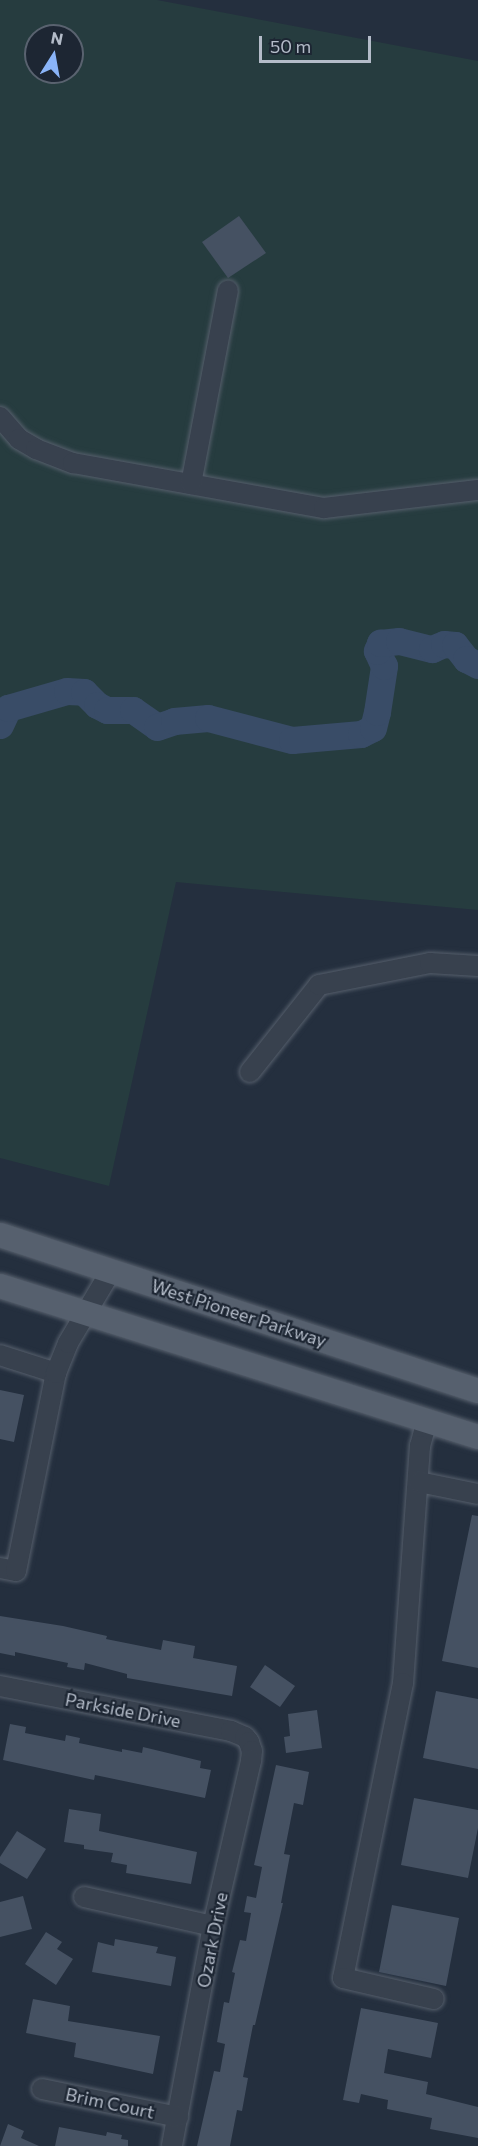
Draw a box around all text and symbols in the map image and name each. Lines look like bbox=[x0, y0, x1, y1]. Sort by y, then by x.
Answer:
north arrow bbox=[24, 24, 84, 84]
scale bar bbox=[262, 24, 374, 62]
text: N bbox=[49, 27, 65, 48]
text: 50 m bbox=[270, 35, 311, 57]
street label: West Pioneer Parkway bbox=[149, 1275, 329, 1351]
street label: Parkside Drive bbox=[63, 1688, 183, 1732]
street label: Ozark Drive bbox=[192, 1890, 232, 1990]
street label: Brim Court bbox=[64, 2083, 156, 2123]

